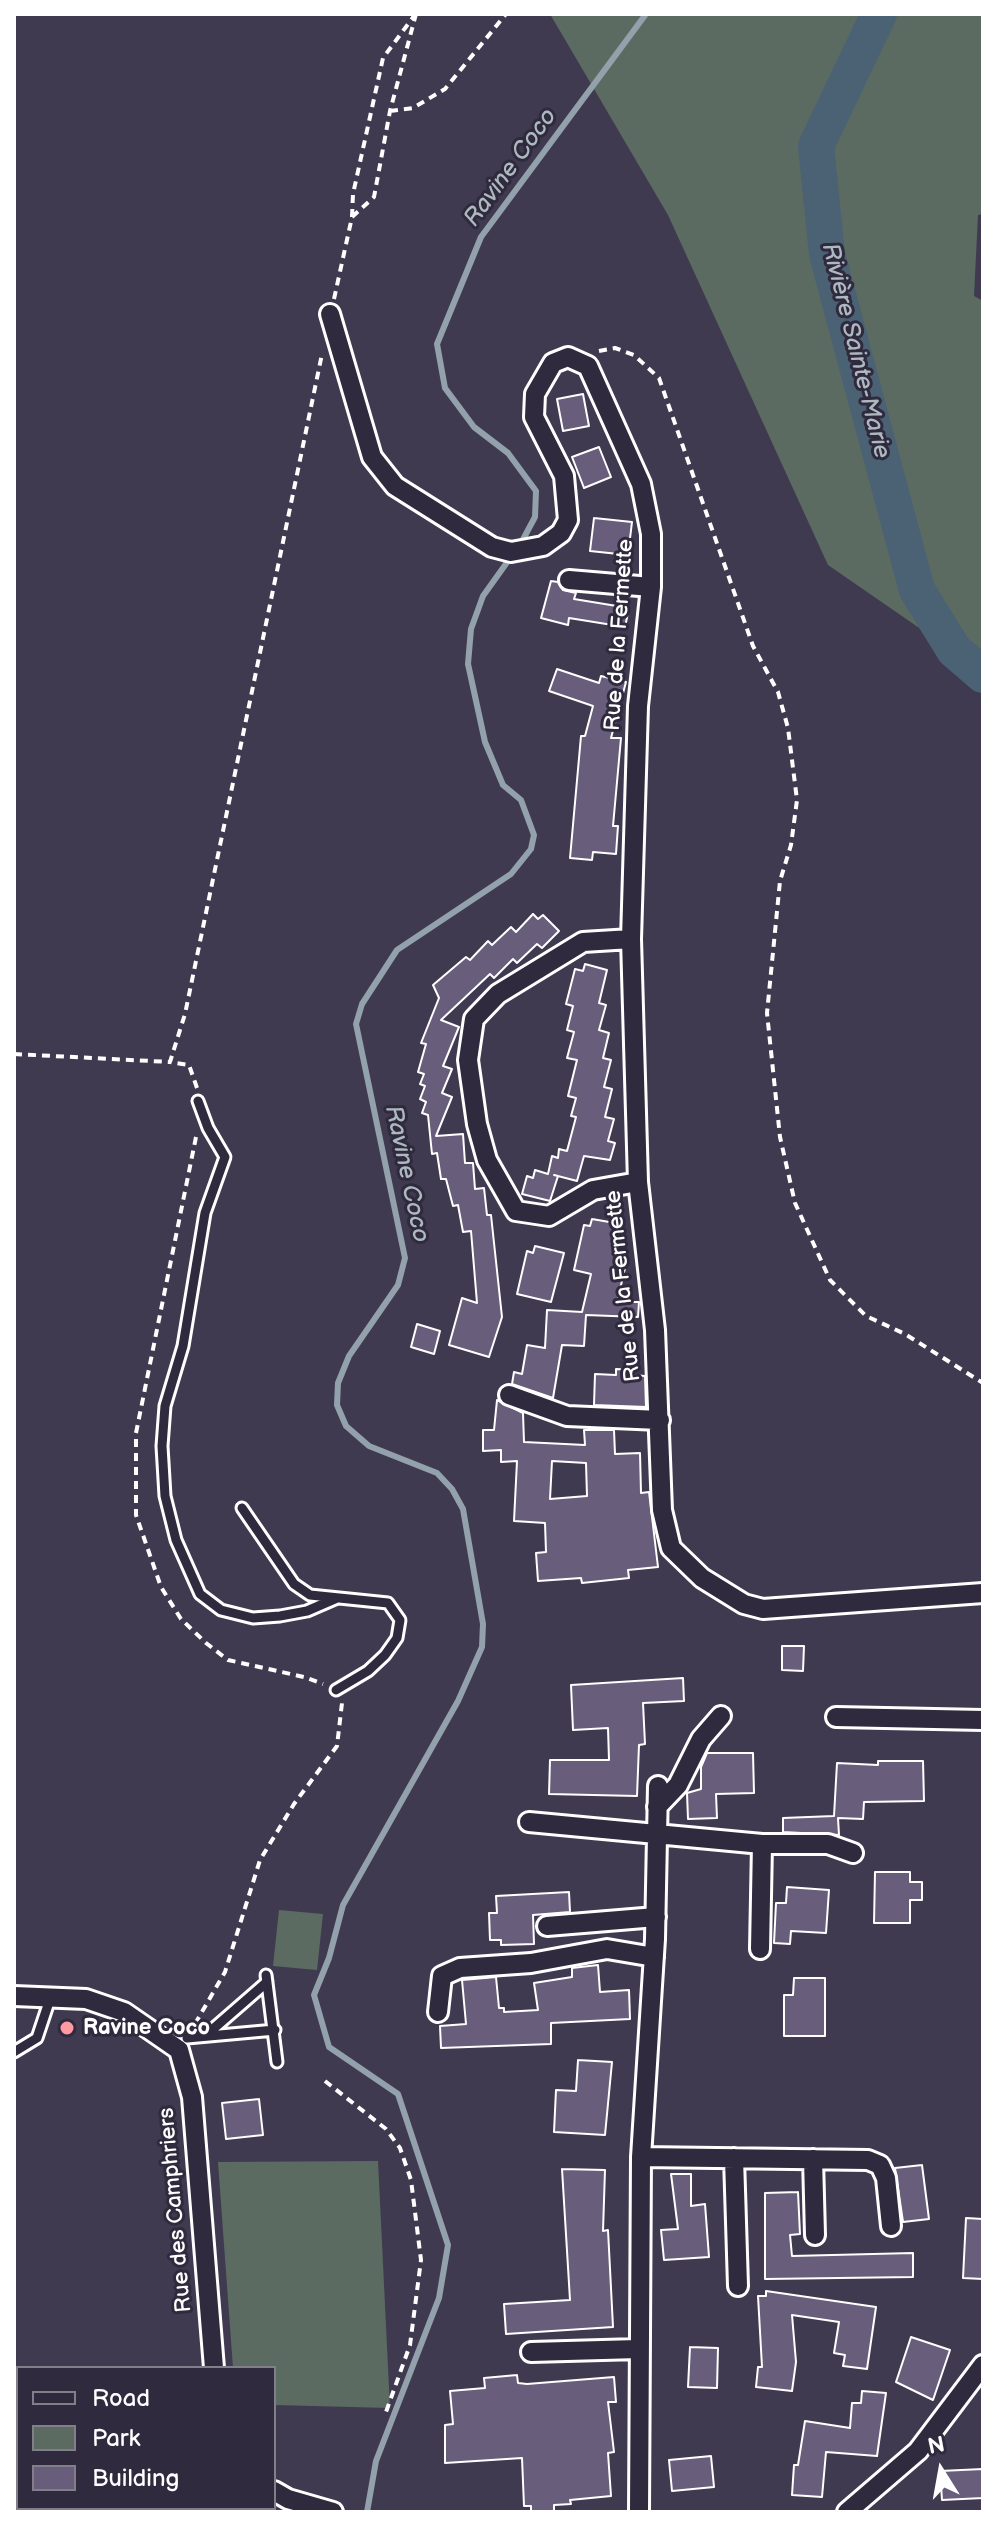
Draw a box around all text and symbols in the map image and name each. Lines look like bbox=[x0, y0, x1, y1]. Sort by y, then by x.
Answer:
water label: Ravine Coco bbox=[458, 103, 564, 233]
water label: Rivière Sainte-Marie bbox=[814, 240, 896, 462]
street label: Rue de la Fermette bbox=[600, 538, 640, 732]
water label: Ravine Coco bbox=[377, 1103, 435, 1245]
street label: Rue de la Fermette bbox=[601, 1189, 647, 1383]
place label: Ravine Coco bbox=[83, 2015, 210, 2041]
marker: Ravine Coco bbox=[58, 2019, 76, 2037]
street label: Rue des Camphriers bbox=[154, 2106, 198, 2314]
legend bbox=[16, 2366, 276, 2510]
text: Road bbox=[92, 2384, 150, 2413]
text: Park bbox=[92, 2424, 140, 2453]
north arrow bbox=[901, 2430, 981, 2510]
text: N bbox=[926, 2431, 947, 2461]
text: Building bbox=[92, 2464, 179, 2493]

